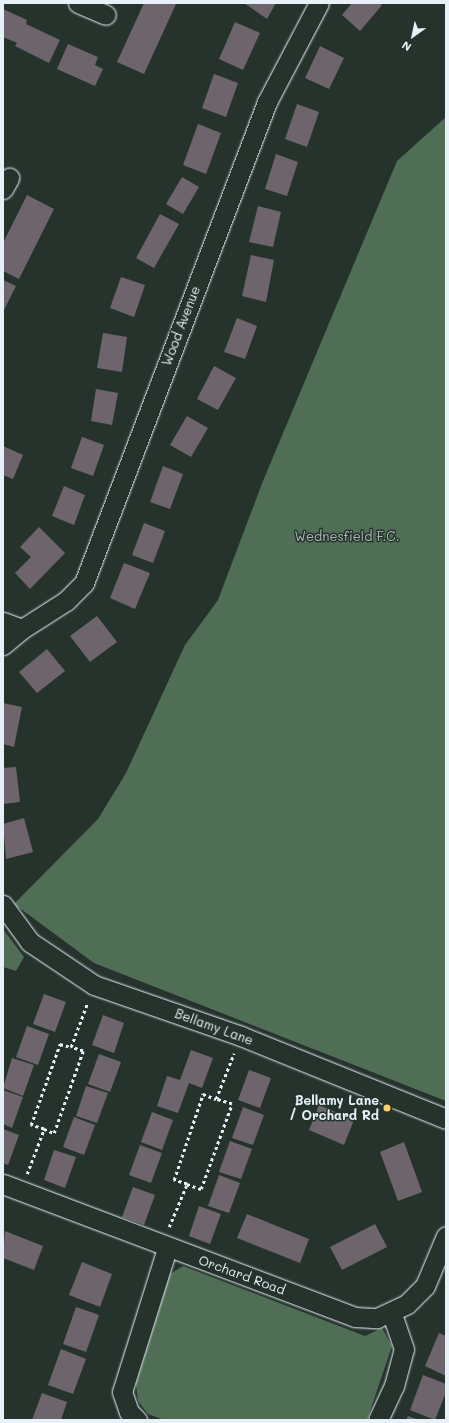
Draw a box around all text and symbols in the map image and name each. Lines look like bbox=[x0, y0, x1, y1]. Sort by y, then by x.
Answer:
north arrow bbox=[393, 16, 433, 56]
text: N bbox=[399, 38, 414, 55]
street label: Wood Avenue bbox=[159, 284, 203, 368]
park label: Wednesfield F.C. bbox=[295, 528, 399, 544]
street label: Bellamy Lane bbox=[173, 1006, 255, 1048]
place label: Bellamy Lane / Orchard Rd bbox=[289, 1093, 379, 1124]
marker: Bellamy Lane / Orchard Rd bbox=[382, 1103, 392, 1113]
street label: Orchard Road bbox=[196, 1252, 288, 1298]

